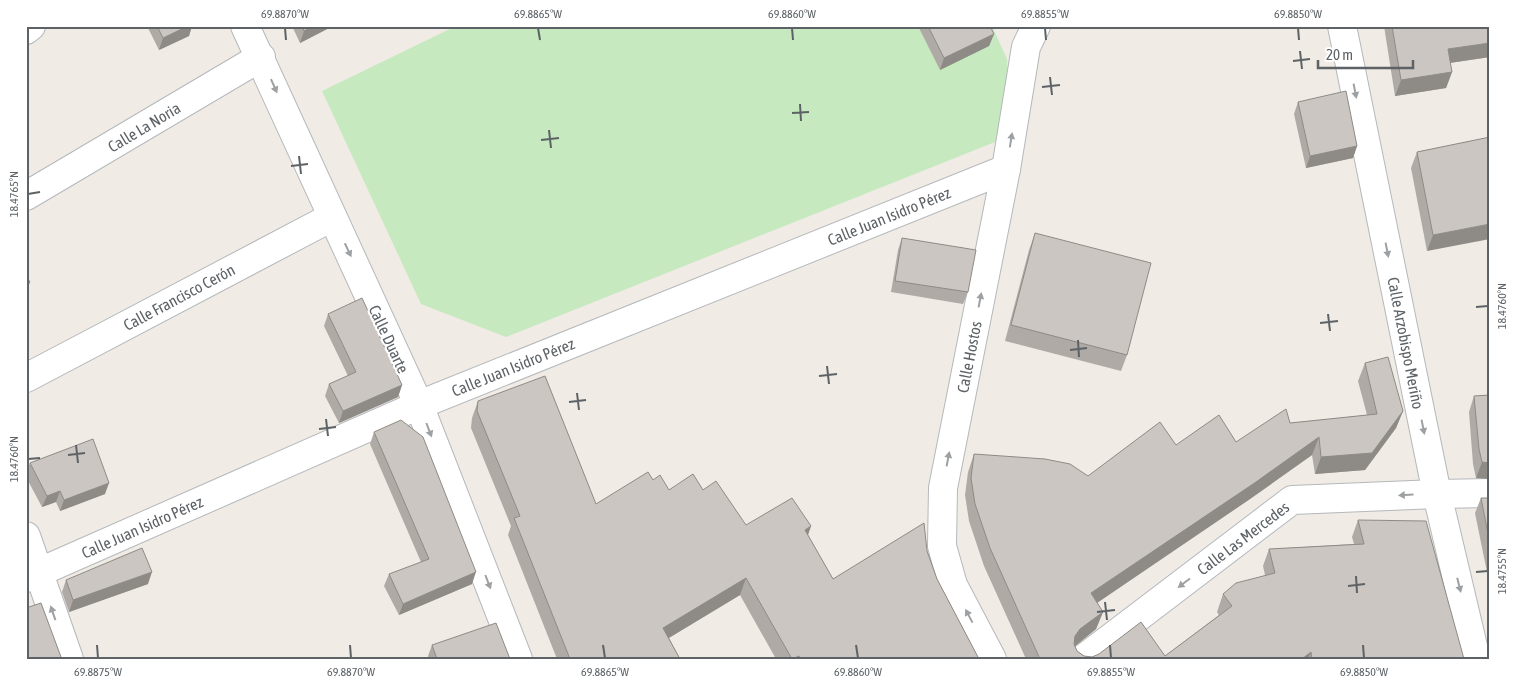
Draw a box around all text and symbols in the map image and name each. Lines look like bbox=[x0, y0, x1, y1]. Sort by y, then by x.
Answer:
text: 69.8870°W bbox=[261, 7, 309, 21]
text: 69.8865°W bbox=[514, 7, 562, 21]
text: 69.8860°W bbox=[768, 7, 816, 21]
text: 69.8855°W bbox=[1021, 7, 1069, 21]
text: 69.8850°W bbox=[1274, 7, 1322, 21]
scale bar bbox=[1318, 38, 1414, 70]
text: 20 m bbox=[1326, 46, 1353, 63]
one-way arrow bbox=[270, 79, 278, 93]
one-way arrow bbox=[1352, 84, 1360, 100]
street label: Calle La Noria bbox=[105, 98, 183, 156]
one-way arrow bbox=[1007, 132, 1015, 148]
text: 18.4765°N bbox=[7, 171, 21, 217]
street label: Calle Juan Isidro Pérez bbox=[825, 183, 953, 249]
one-way arrow bbox=[344, 243, 352, 257]
one-way arrow bbox=[1384, 243, 1392, 259]
street label: Calle Francisco Cerón bbox=[120, 260, 238, 334]
street label: Calle Arzobispo Meriño bbox=[1383, 276, 1428, 411]
text: 18.4760°N bbox=[1495, 283, 1509, 329]
one-way arrow bbox=[976, 292, 984, 307]
street label: Calle Duarte bbox=[365, 302, 413, 376]
street label: Calle Hostos bbox=[953, 319, 985, 394]
street label: Calle Juan Isidro Pérez bbox=[449, 334, 577, 400]
one-way arrow bbox=[1419, 419, 1427, 434]
one-way arrow bbox=[425, 423, 433, 438]
text: 18.4760°N bbox=[7, 436, 21, 482]
one-way arrow bbox=[945, 451, 953, 467]
one-way arrow bbox=[1398, 491, 1414, 499]
street label: Calle Juan Isidro Pérez bbox=[79, 492, 206, 562]
street label: Calle Las Mercedes bbox=[1194, 497, 1293, 578]
text: 18.4755°N bbox=[1495, 548, 1509, 594]
one-way arrow bbox=[484, 575, 492, 590]
one-way arrow bbox=[1178, 577, 1191, 588]
one-way arrow bbox=[1455, 578, 1463, 593]
one-way arrow bbox=[49, 605, 56, 620]
one-way arrow bbox=[965, 608, 973, 623]
text: 69.8875°W bbox=[74, 665, 122, 679]
text: 69.8870°W bbox=[327, 665, 375, 679]
text: 69.8865°W bbox=[581, 665, 629, 679]
text: 69.8860°W bbox=[834, 665, 882, 679]
text: 69.8855°W bbox=[1087, 665, 1135, 679]
text: 69.8850°W bbox=[1340, 665, 1388, 679]

